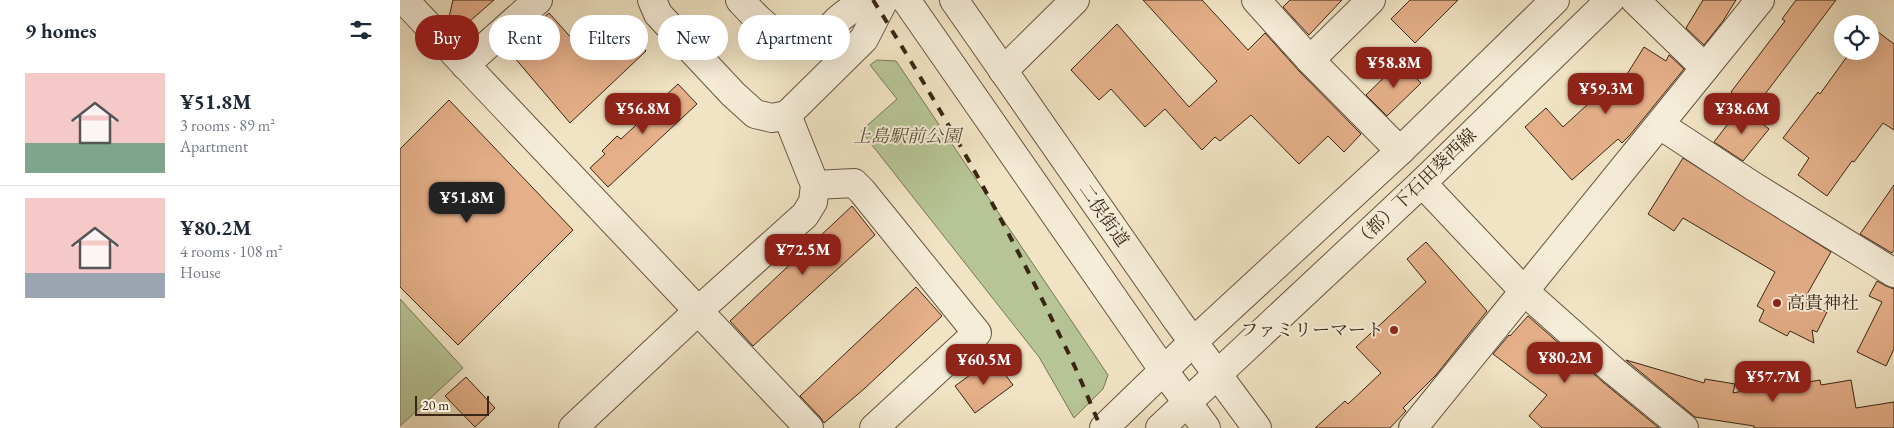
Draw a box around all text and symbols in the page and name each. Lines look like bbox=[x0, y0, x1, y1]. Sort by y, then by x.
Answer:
chip: Buy bbox=[415, 15, 479, 60]
chip: Rent bbox=[489, 15, 560, 60]
chip: Filters bbox=[570, 15, 648, 60]
chip: New bbox=[658, 15, 728, 60]
chip: Apartment bbox=[738, 15, 850, 60]
map controls bbox=[1834, 15, 1879, 60]
button: locate bbox=[1834, 15, 1879, 60]
icon: filters bbox=[347, 16, 375, 44]
text: 9 homes bbox=[25, 17, 97, 44]
pin: ¥58.8M bbox=[1353, 46, 1435, 89]
text: ¥58.8M bbox=[1367, 52, 1421, 73]
pin: ¥59.3M bbox=[1565, 72, 1647, 115]
text: ¥59.3M bbox=[1579, 78, 1633, 99]
text: ¥51.8M bbox=[180, 88, 251, 115]
pin: ¥56.8M bbox=[602, 92, 684, 135]
pin: ¥38.6M bbox=[1701, 92, 1783, 135]
icon: home bbox=[65, 93, 125, 153]
text: ¥56.8M bbox=[616, 98, 670, 119]
text: ¥38.6M bbox=[1715, 98, 1769, 119]
text: 3 rooms · 89 m² bbox=[180, 115, 275, 136]
street label: （都）下石田葵西線 bbox=[1348, 123, 1481, 252]
park label: 上島駅前公園 bbox=[853, 124, 964, 147]
text: Apartment bbox=[180, 136, 248, 157]
street label: 二俣街道 bbox=[1074, 179, 1134, 251]
pin: ¥51.8M bbox=[426, 182, 508, 224]
text: ¥51.8M bbox=[440, 187, 494, 208]
text: ¥80.2M bbox=[180, 214, 251, 241]
icon: home bbox=[65, 218, 125, 278]
pin: ¥72.5M bbox=[762, 234, 844, 276]
text: ¥72.5M bbox=[776, 239, 830, 260]
text: 4 rooms · 108 m² bbox=[180, 241, 283, 262]
text: House bbox=[180, 262, 221, 283]
place label: 高貴神社 bbox=[1787, 291, 1859, 314]
marker: 高貴神社 bbox=[1771, 297, 1783, 309]
place label: ファミリーマート bbox=[1240, 318, 1384, 341]
marker: ファミリーマート bbox=[1388, 324, 1400, 336]
pin: ¥80.2M bbox=[1524, 342, 1606, 384]
pin: ¥60.5M bbox=[943, 344, 1025, 386]
text: ¥80.2M bbox=[1538, 347, 1592, 368]
text: ¥60.5M bbox=[957, 349, 1011, 370]
pin: ¥57.7M bbox=[1732, 360, 1814, 403]
text: ¥57.7M bbox=[1746, 366, 1800, 387]
scale bar bbox=[415, 393, 489, 416]
text: 20 m bbox=[422, 396, 449, 414]

